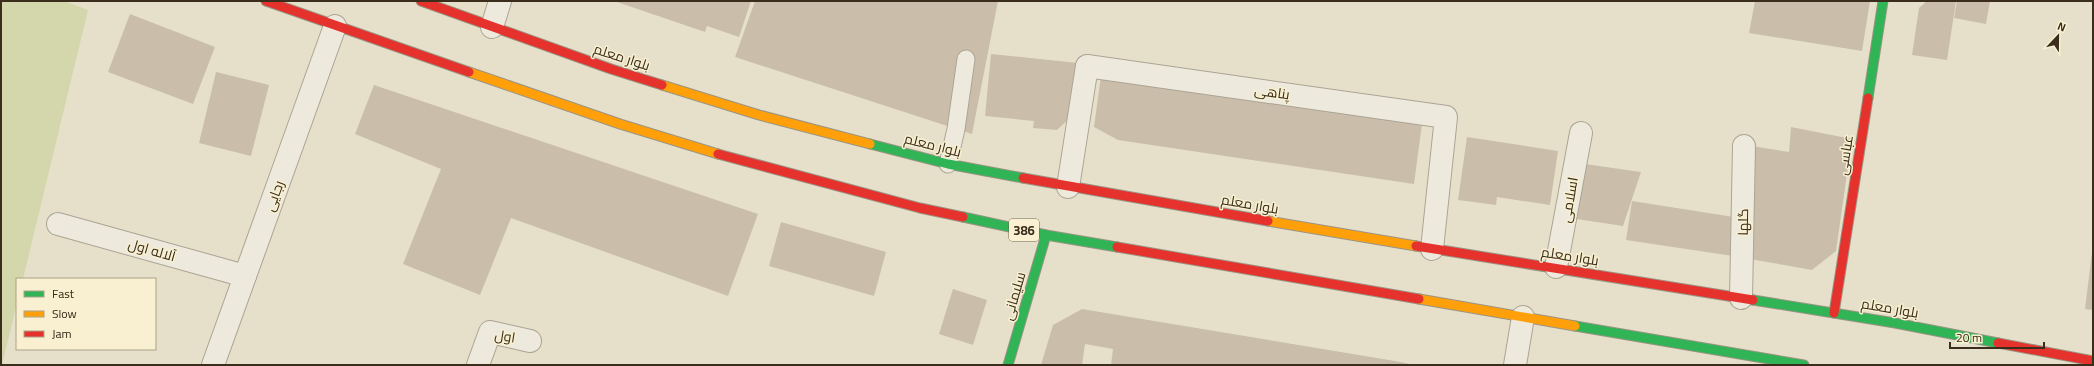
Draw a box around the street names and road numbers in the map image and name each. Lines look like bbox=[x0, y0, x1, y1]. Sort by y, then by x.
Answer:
street label: بلوار معلم bbox=[590, 36, 654, 78]
street label: پناهی bbox=[1253, 77, 1292, 107]
street label: بلوار معلم bbox=[902, 125, 964, 165]
street label: عباسی bbox=[1829, 133, 1861, 177]
street label: اسلامی bbox=[1552, 175, 1586, 225]
street label: رجایی bbox=[256, 177, 292, 215]
street label: بلوار معلم bbox=[1219, 186, 1281, 222]
street label: گلها bbox=[1730, 208, 1756, 236]
road number: 386 bbox=[1009, 219, 1039, 241]
street label: آلاله اول bbox=[125, 231, 179, 269]
street label: بلوار معلم bbox=[1539, 239, 1601, 273]
street label: سلیمانی bbox=[995, 269, 1033, 323]
street label: بلوار معلم bbox=[1859, 290, 1921, 326]
street label: اول bbox=[493, 322, 517, 350]

